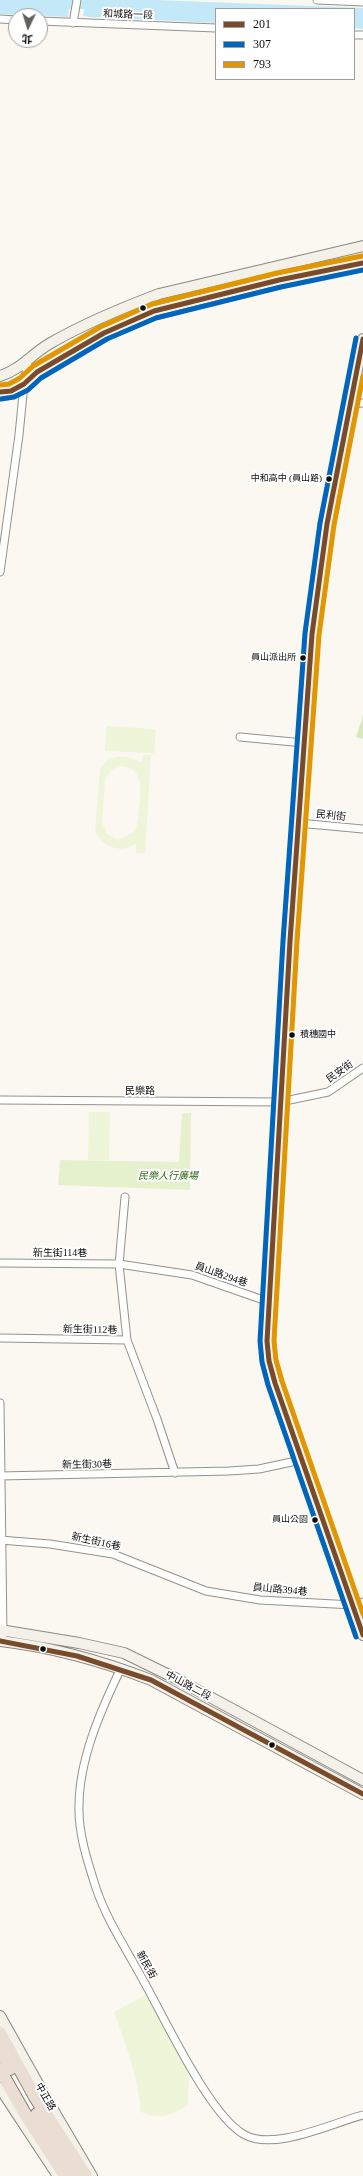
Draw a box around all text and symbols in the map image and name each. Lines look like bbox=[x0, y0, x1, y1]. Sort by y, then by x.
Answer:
north arrow bbox=[8, 8, 48, 48]
street label: 和城路一段 bbox=[103, 8, 153, 22]
legend bbox=[215, 8, 355, 80]
text: 201 bbox=[253, 17, 271, 31]
text: 北 bbox=[21, 33, 33, 45]
text: 307 bbox=[253, 37, 271, 51]
text: 793 bbox=[253, 57, 271, 71]
unlabelled marker bbox=[138, 303, 148, 313]
place label: 中和高中 (員山路) bbox=[251, 474, 322, 484]
marker: 中和高中 (員山路) bbox=[324, 474, 334, 484]
place label: 員山派出所 bbox=[251, 653, 296, 663]
marker: 員山派出所 bbox=[298, 653, 308, 663]
street label: 民利街 bbox=[315, 808, 347, 824]
marker: 積穗國中 bbox=[287, 1030, 297, 1040]
place label: 積穗國中 bbox=[300, 1030, 336, 1040]
street label: 民安街 bbox=[324, 1058, 356, 1086]
street label: 民樂路 bbox=[125, 1085, 155, 1097]
park label: 民樂人行廣場 bbox=[138, 1170, 198, 1182]
street label: 新生街114巷 bbox=[33, 1247, 87, 1259]
street label: 員山路294巷 bbox=[193, 1260, 249, 1290]
street label: 新生街112巷 bbox=[63, 1324, 117, 1336]
street label: 新生街30巷 bbox=[62, 1459, 112, 1471]
place label: 員山公園 bbox=[272, 1515, 308, 1525]
marker: 員山公園 bbox=[310, 1515, 320, 1525]
street label: 新生街16巷 bbox=[70, 1531, 122, 1553]
street label: 員山路394巷 bbox=[252, 1582, 308, 1598]
unlabelled marker bbox=[38, 1644, 48, 1654]
street label: 中山路二段 bbox=[163, 1669, 213, 1703]
unlabelled marker bbox=[267, 1740, 277, 1750]
street label: 新民街 bbox=[133, 1949, 159, 1981]
street label: 中正路 bbox=[32, 2081, 58, 2113]

